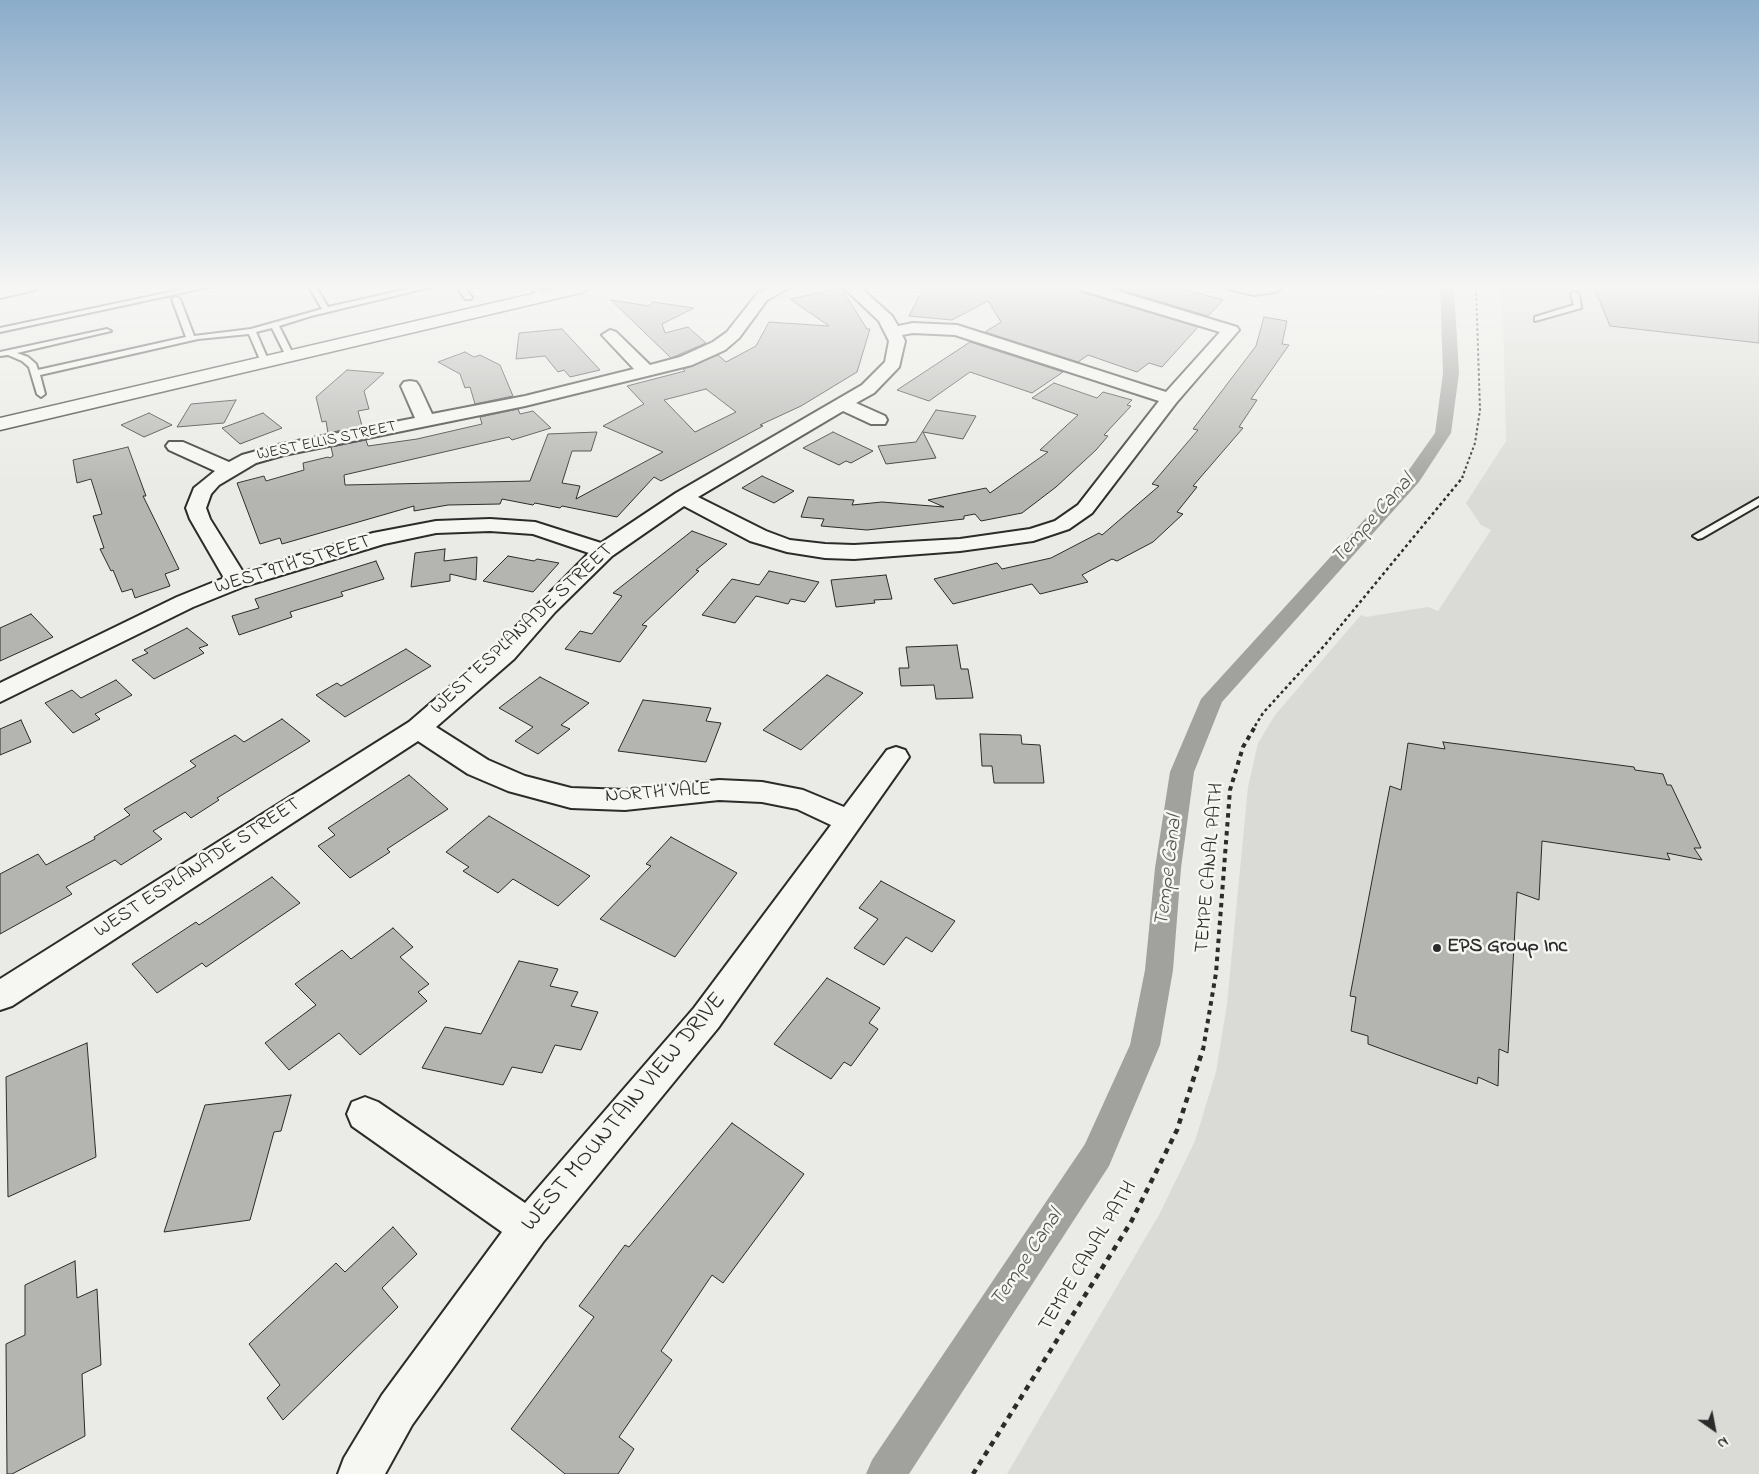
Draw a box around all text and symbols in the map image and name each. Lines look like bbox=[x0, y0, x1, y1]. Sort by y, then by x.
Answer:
street label: WEST ELLIS STREET bbox=[256, 418, 398, 466]
water label: Tempe Canal bbox=[1327, 470, 1421, 570]
street label: WEST 9TH STREET bbox=[212, 531, 374, 601]
street label: WEST ESPLANADE STREET bbox=[427, 539, 619, 721]
street label: NORTH VALE bbox=[604, 778, 712, 810]
street label: TEMPE CANAL PATH bbox=[1192, 782, 1230, 954]
street label: WEST ESPLANADE STREET bbox=[91, 793, 305, 945]
water label: Tempe Canal bbox=[1151, 814, 1189, 928]
place label: EPS Group Inc bbox=[1447, 936, 1567, 960]
marker: EPS Group Inc bbox=[1431, 942, 1443, 954]
street label: WEST MOUNTAIN VIEW DRIVE bbox=[516, 988, 734, 1238]
street label: TEMPE CANAL PATH bbox=[1035, 1178, 1143, 1336]
water label: Tempe Canal bbox=[986, 1206, 1070, 1312]
north arrow bbox=[1689, 1404, 1739, 1454]
text: N bbox=[1713, 1431, 1732, 1453]

